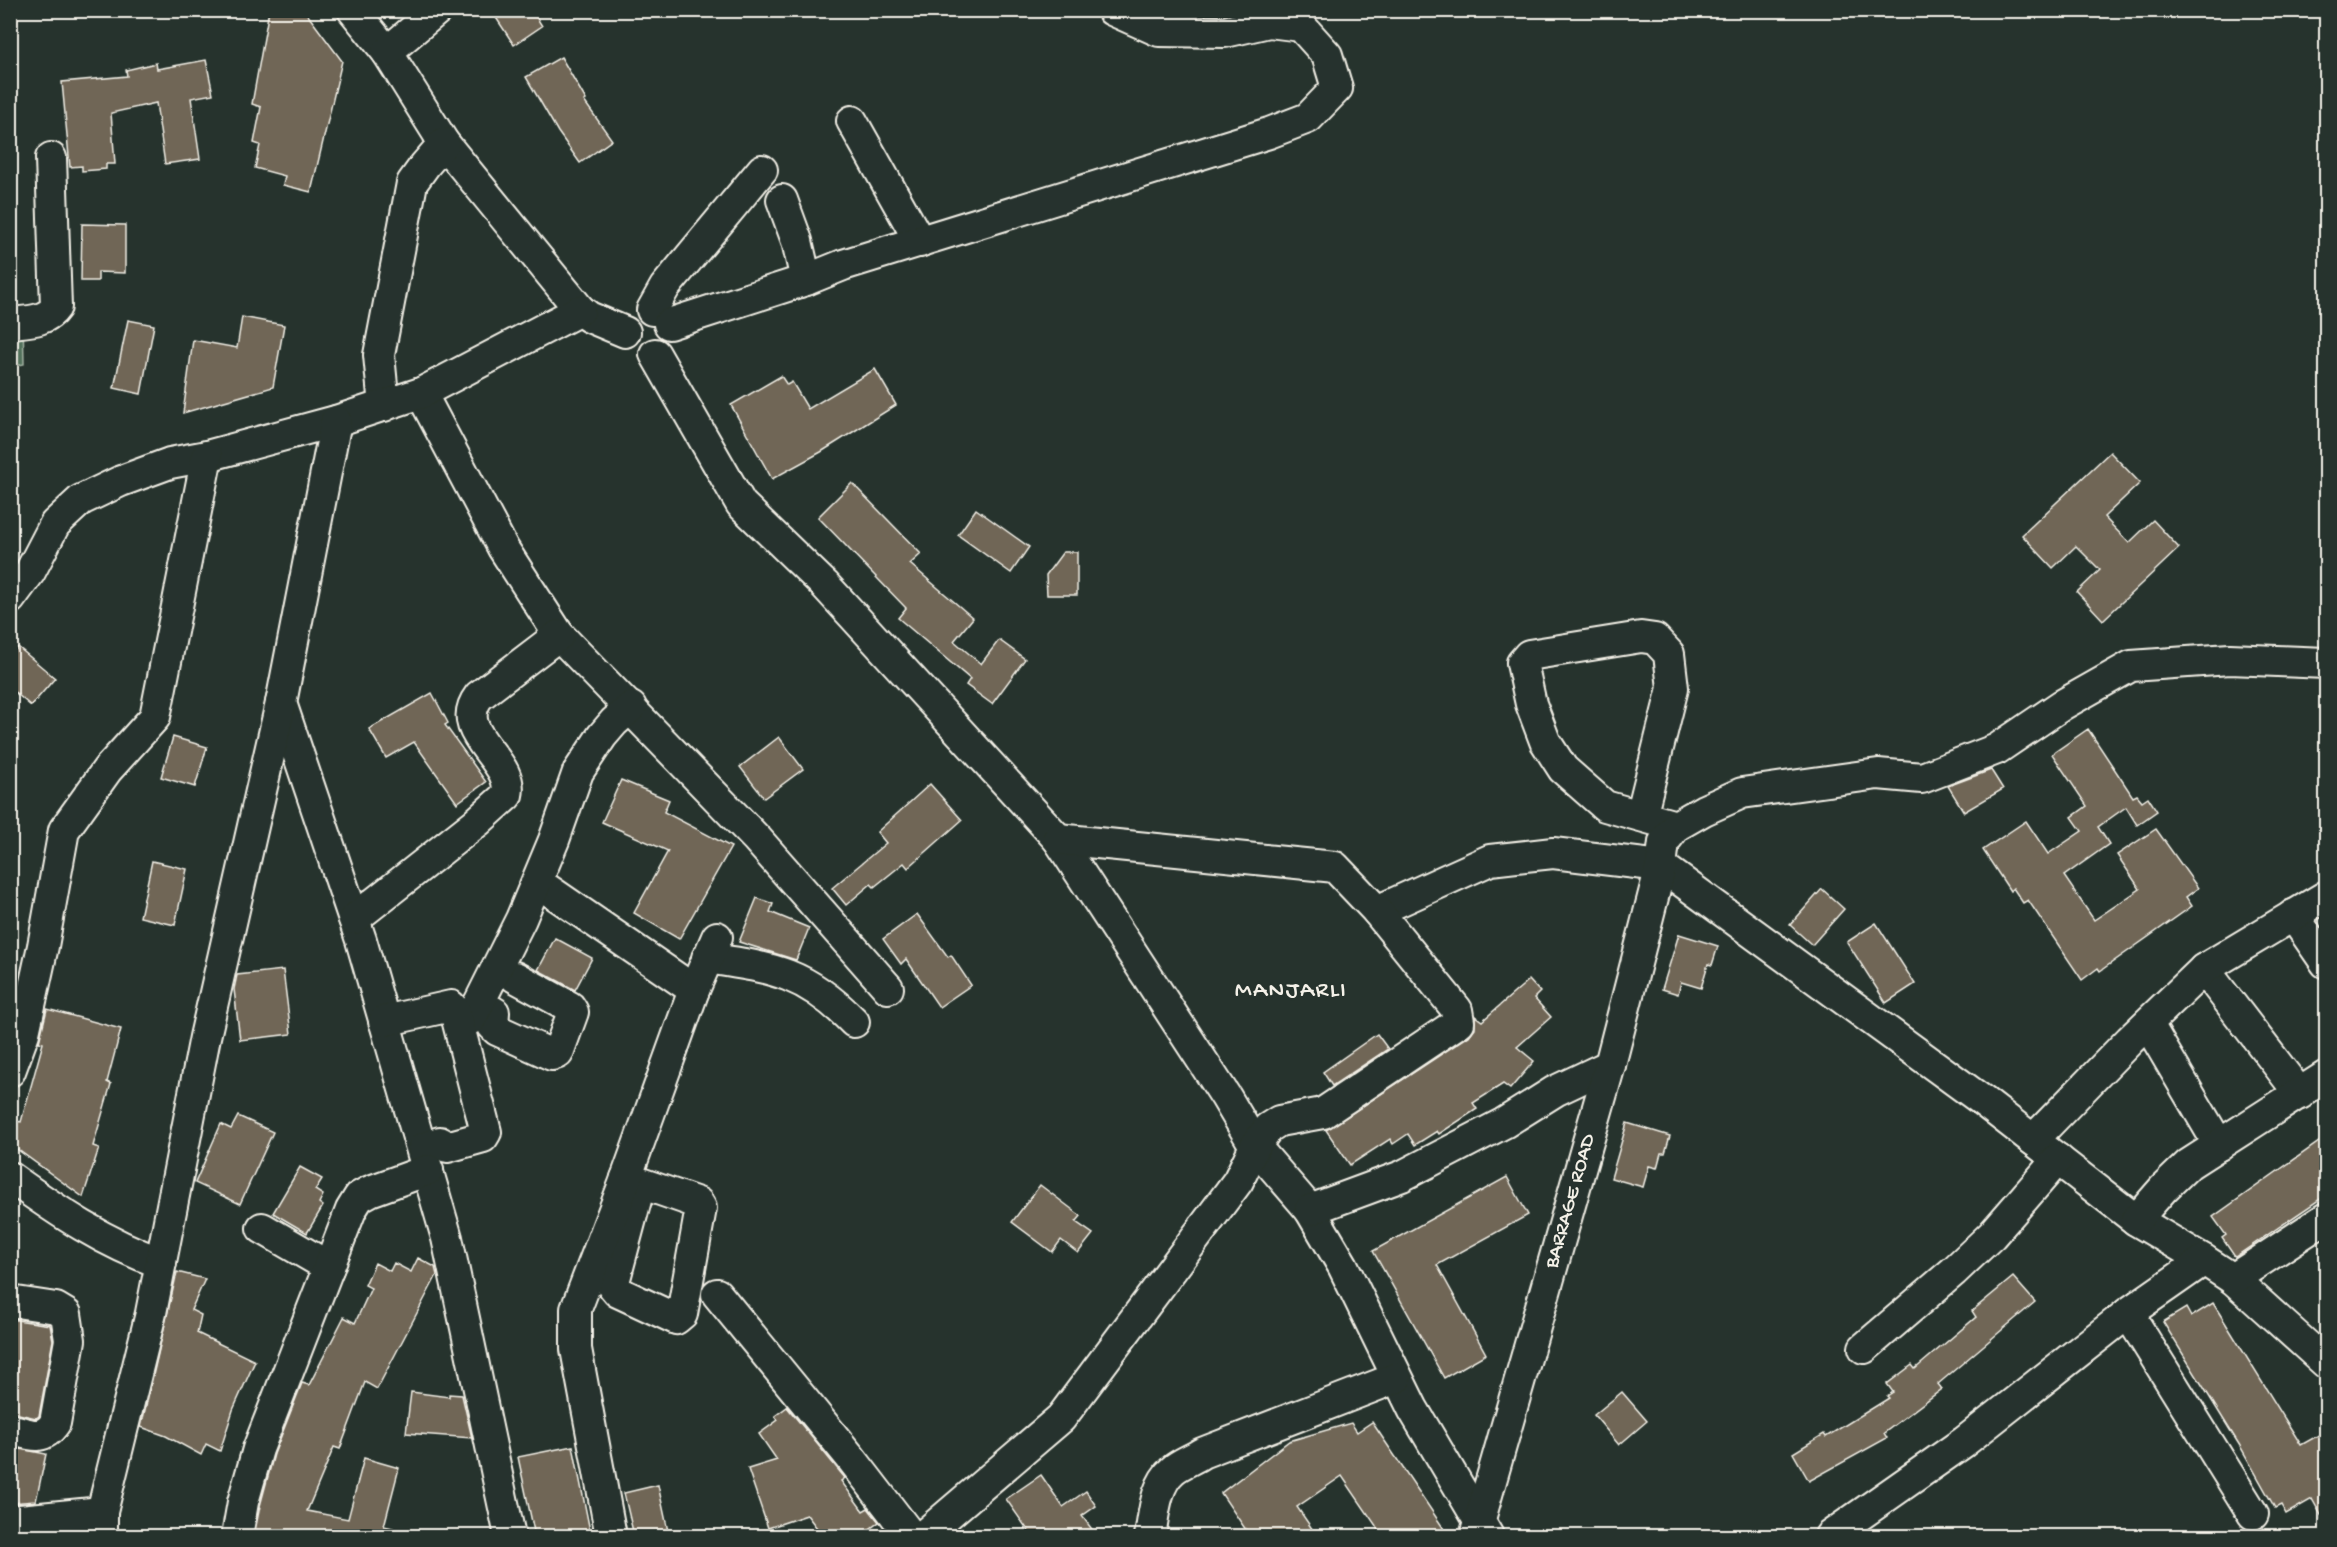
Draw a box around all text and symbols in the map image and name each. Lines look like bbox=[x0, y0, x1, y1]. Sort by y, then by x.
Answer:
district label: MANJARLI bbox=[1235, 977, 1347, 1006]
street label: BARRAGE ROAD bbox=[1540, 1131, 1602, 1272]

